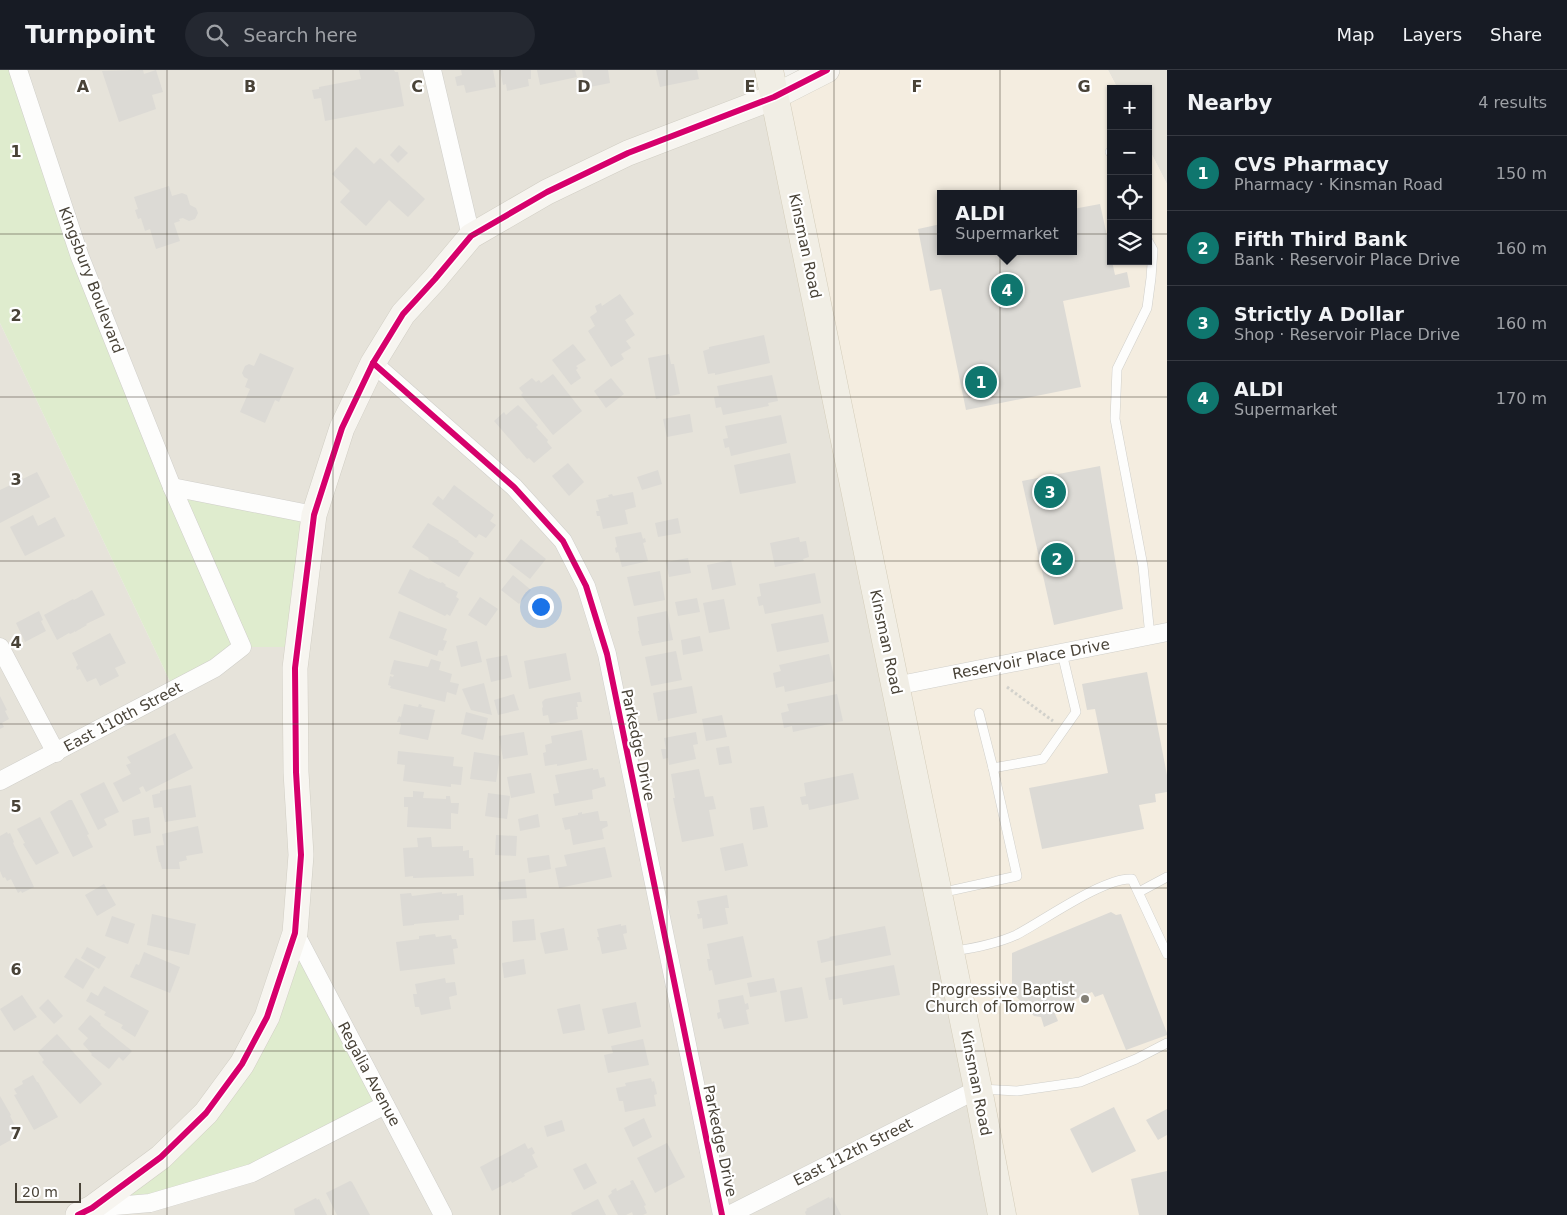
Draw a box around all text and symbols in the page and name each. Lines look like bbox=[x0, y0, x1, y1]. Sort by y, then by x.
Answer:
search box bbox=[185, 12, 535, 57]
text: Turnpoint bbox=[25, 21, 155, 49]
icon: search bbox=[203, 21, 231, 49]
text: Search here bbox=[243, 24, 357, 46]
text: Map bbox=[1336, 24, 1374, 45]
text: Layers bbox=[1402, 24, 1462, 45]
text: Share bbox=[1490, 24, 1542, 45]
text: A bbox=[77, 77, 90, 96]
text: B bbox=[244, 77, 256, 96]
text: C bbox=[411, 77, 423, 96]
text: D bbox=[577, 77, 591, 96]
text: E bbox=[745, 77, 755, 96]
text: F bbox=[912, 77, 922, 96]
text: G bbox=[1077, 77, 1091, 96]
map controls bbox=[1107, 85, 1152, 265]
button: + bbox=[1107, 85, 1152, 130]
text: Nearby bbox=[1187, 91, 1272, 115]
text: 4 results bbox=[1478, 93, 1547, 112]
button: − bbox=[1107, 130, 1152, 175]
text: 1 bbox=[10, 142, 22, 161]
text: CVS Pharmacy bbox=[1234, 153, 1389, 175]
text: 1 bbox=[1197, 164, 1209, 183]
text: 150 m bbox=[1496, 164, 1547, 183]
button: locate bbox=[1107, 175, 1152, 220]
text: Pharmacy · Kinsman Road bbox=[1234, 175, 1443, 194]
popup bbox=[937, 190, 1077, 255]
street label: Kinsman Road bbox=[785, 192, 825, 300]
text: ALDI bbox=[955, 202, 1005, 224]
street label: Kingsbury Boulevard bbox=[55, 204, 127, 356]
button: layers bbox=[1107, 220, 1152, 265]
text: Supermarket bbox=[955, 224, 1059, 243]
text: Fifth Third Bank bbox=[1234, 228, 1407, 250]
text: 2 bbox=[1197, 239, 1209, 258]
text: 160 m bbox=[1496, 239, 1547, 258]
text: Bank · Reservoir Place Drive bbox=[1234, 250, 1460, 269]
pin: 4 bbox=[991, 271, 1023, 309]
text: Strictly A Dollar bbox=[1234, 303, 1404, 325]
text: 2 bbox=[10, 306, 22, 325]
text: 3 bbox=[1197, 314, 1209, 333]
text: 160 m bbox=[1496, 314, 1547, 333]
text: Shop · Reservoir Place Drive bbox=[1234, 325, 1460, 344]
pin: 1 bbox=[965, 363, 997, 401]
text: ALDI bbox=[1234, 378, 1284, 400]
text: 4 bbox=[1197, 389, 1209, 408]
text: 170 m bbox=[1496, 389, 1547, 408]
text: Supermarket bbox=[1234, 400, 1337, 419]
text: 3 bbox=[10, 470, 22, 489]
pin: 3 bbox=[1034, 473, 1066, 511]
pin: 2 bbox=[1041, 540, 1073, 578]
street label: Kinsman Road bbox=[866, 588, 906, 696]
your location bbox=[528, 594, 554, 620]
text: 4 bbox=[10, 633, 22, 652]
street label: Reservoir Place Drive bbox=[951, 635, 1111, 683]
street label: East 110th Street bbox=[61, 678, 185, 756]
street label: Parkedge Drive bbox=[617, 687, 659, 803]
text: 5 bbox=[10, 797, 22, 816]
text: 6 bbox=[10, 960, 22, 979]
place label: Progressive Baptist Church of Tomorrow bbox=[925, 981, 1075, 1016]
marker: Progressive Baptist Church of Tomorrow bbox=[1079, 993, 1091, 1005]
street label: Regalia Avenue bbox=[334, 1019, 404, 1129]
street label: Kinsman Road bbox=[957, 1029, 995, 1137]
street label: Parkedge Drive bbox=[699, 1083, 741, 1199]
street label: East 112th Street bbox=[790, 1114, 916, 1190]
text: 7 bbox=[10, 1124, 22, 1143]
scale bar bbox=[15, 1180, 81, 1203]
text: 20 m bbox=[22, 1184, 58, 1200]

